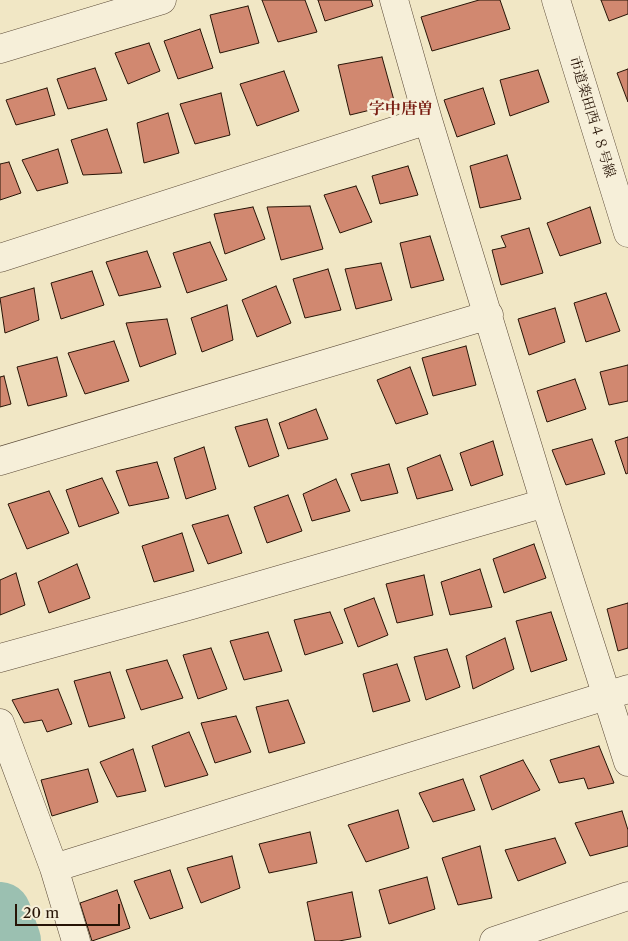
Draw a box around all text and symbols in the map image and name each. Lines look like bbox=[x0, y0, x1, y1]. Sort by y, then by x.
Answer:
street label: 市道楽田西４８号線 bbox=[566, 54, 618, 180]
district label: 字中唐曽 bbox=[369, 99, 433, 119]
scale bar bbox=[18, 894, 122, 926]
text: 20 m bbox=[23, 903, 59, 922]

